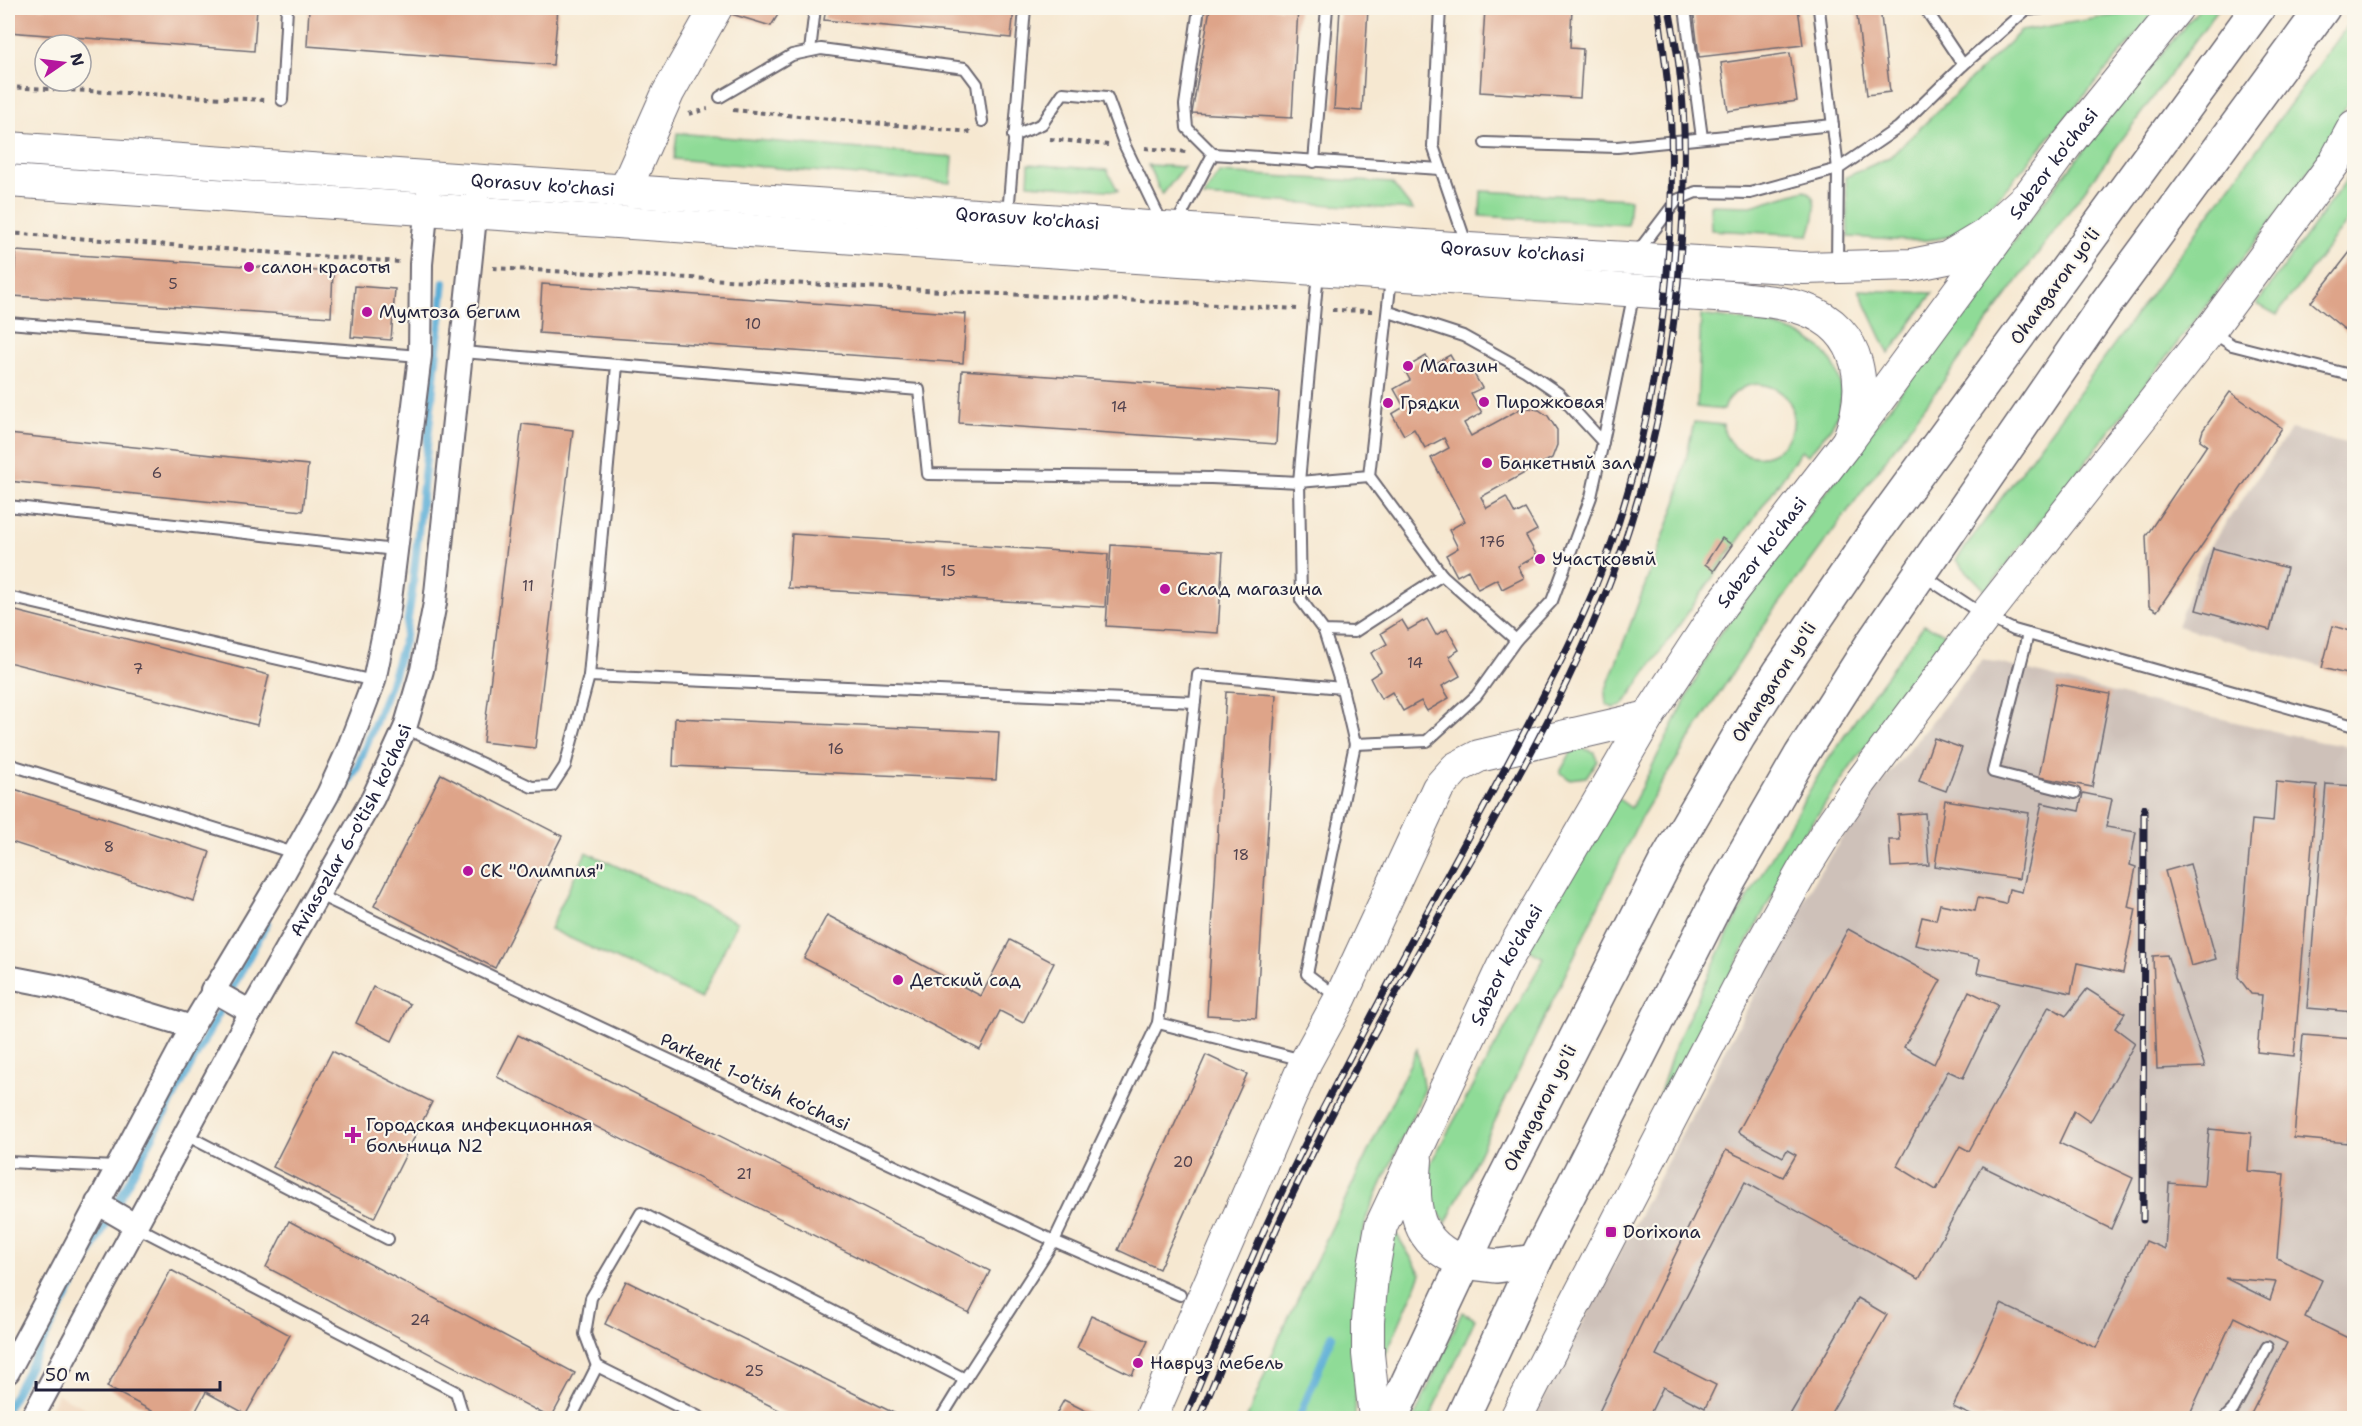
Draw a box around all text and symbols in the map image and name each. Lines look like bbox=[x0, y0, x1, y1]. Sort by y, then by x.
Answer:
north arrow bbox=[33, 33, 93, 93]
text: N bbox=[65, 51, 89, 68]
street label: Sabzor ko'chasi bbox=[2003, 103, 2104, 224]
street label: Qorasuv ko'chasi bbox=[470, 168, 616, 202]
street label: Qorasuv ko'chasi bbox=[955, 202, 1100, 235]
street label: Ohangaron yoʻli bbox=[2004, 223, 2106, 349]
street label: Qorasuv ko'chasi bbox=[1439, 235, 1585, 268]
place label: салон красоты bbox=[261, 255, 391, 279]
marker: салон красоты bbox=[242, 260, 256, 274]
house number: 5 bbox=[168, 274, 178, 294]
place label: Мумтоза бегим bbox=[379, 300, 520, 324]
marker: Мумтоза бегим bbox=[360, 305, 374, 319]
house number: 10 bbox=[745, 314, 761, 334]
place label: Магазин bbox=[1420, 354, 1498, 378]
marker: Магазин bbox=[1401, 359, 1415, 373]
place label: Пирожковая bbox=[1496, 390, 1605, 414]
place label: Грядки bbox=[1400, 391, 1460, 415]
marker: Пирожковая bbox=[1477, 395, 1491, 409]
marker: Грядки bbox=[1381, 396, 1395, 410]
house number: 14 bbox=[1111, 397, 1127, 417]
place label: Банкетный зал bbox=[1499, 451, 1632, 475]
marker: Банкетный зал bbox=[1480, 456, 1494, 470]
house number: 6 bbox=[152, 463, 162, 483]
street label: Sabzor ko'chasi bbox=[1711, 492, 1812, 613]
house number: 17б bbox=[1479, 532, 1505, 552]
place label: Участковый bbox=[1552, 547, 1656, 571]
marker: Участковый bbox=[1533, 552, 1547, 566]
house number: 15 bbox=[940, 561, 956, 581]
house number: 11 bbox=[522, 576, 534, 596]
place label: Склад магазина bbox=[1177, 577, 1322, 601]
marker: Склад магазина bbox=[1158, 582, 1172, 596]
street label: Ohangaron yoʻli bbox=[1726, 617, 1822, 747]
house number: 14 bbox=[1407, 653, 1423, 673]
house number: 7 bbox=[133, 659, 143, 679]
street label: Aviasozlar 6-o'tish ko'chasi bbox=[284, 721, 418, 941]
house number: 16 bbox=[828, 739, 844, 759]
house number: 8 bbox=[104, 837, 114, 857]
house number: 18 bbox=[1233, 845, 1249, 865]
place label: СК "Олимпия" bbox=[480, 859, 604, 883]
marker: СК "Олимпия" bbox=[461, 864, 475, 878]
street label: Sabzor ko'chasi bbox=[1465, 900, 1548, 1030]
place label: Детский сад bbox=[910, 968, 1022, 992]
marker: Детский сад bbox=[891, 973, 905, 987]
street label: Parkent 1-o'tish ko'chasi bbox=[656, 1027, 854, 1137]
street label: Ohangaron yoʻli bbox=[1498, 1041, 1582, 1175]
place label: Городская инфекционная больница N2 bbox=[366, 1113, 593, 1158]
marker: Городская инфекционная больница N2 bbox=[344, 1126, 362, 1144]
house number: 20 bbox=[1173, 1152, 1193, 1172]
house number: 21 bbox=[736, 1164, 752, 1184]
place label: Dorixona bbox=[1623, 1220, 1701, 1244]
marker: Dorixona bbox=[1604, 1225, 1618, 1239]
house number: 24 bbox=[410, 1310, 430, 1330]
place label: Навруз мебель bbox=[1150, 1351, 1284, 1375]
scale bar bbox=[36, 1354, 220, 1392]
marker: Навруз мебель bbox=[1131, 1356, 1145, 1370]
house number: 25 bbox=[744, 1361, 764, 1381]
text: 50 m bbox=[45, 1363, 90, 1387]

